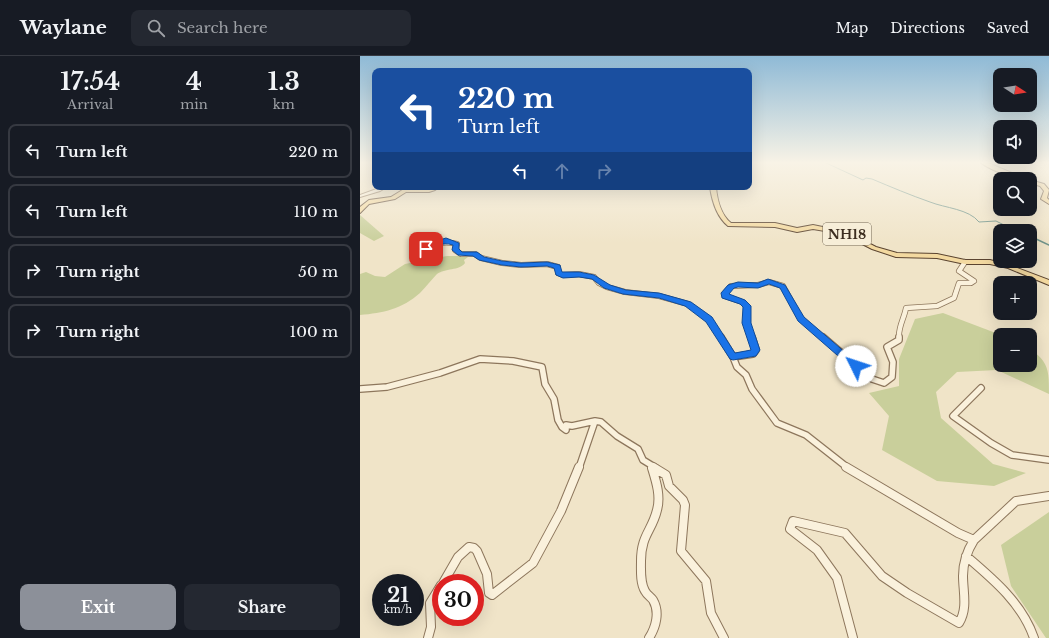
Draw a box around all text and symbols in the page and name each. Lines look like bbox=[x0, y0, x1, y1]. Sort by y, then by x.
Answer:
search box bbox=[131, 10, 411, 46]
text: Waylane bbox=[20, 16, 107, 39]
icon: search bbox=[145, 17, 167, 39]
text: Search here bbox=[177, 18, 268, 37]
text: Map bbox=[836, 19, 868, 37]
text: Directions bbox=[890, 19, 965, 37]
text: Saved bbox=[987, 19, 1029, 37]
text: 17:54 bbox=[60, 67, 120, 96]
text: 4 bbox=[186, 67, 202, 96]
text: 1.3 bbox=[268, 67, 300, 96]
north arrow bbox=[993, 68, 1037, 112]
map controls bbox=[993, 68, 1037, 372]
text: 220 m bbox=[458, 81, 554, 116]
icon: left bbox=[392, 84, 444, 136]
text: Arrival bbox=[67, 96, 113, 113]
text: min bbox=[180, 96, 208, 113]
text: km bbox=[273, 96, 295, 113]
text: Turn left bbox=[458, 116, 540, 138]
button: sound bbox=[993, 120, 1037, 164]
icon: left bbox=[22, 140, 44, 162]
text: Turn left bbox=[56, 142, 127, 161]
text: 220 m bbox=[288, 142, 338, 161]
icon: left bbox=[509, 160, 531, 182]
icon: ahead bbox=[551, 160, 573, 182]
icon: right bbox=[593, 160, 615, 182]
button: search bbox=[993, 172, 1037, 216]
icon: left bbox=[22, 200, 44, 222]
text: Turn left bbox=[56, 202, 127, 221]
text: 110 m bbox=[294, 202, 338, 221]
road number: NH18 bbox=[823, 223, 871, 245]
button: layers bbox=[993, 224, 1037, 268]
pin bbox=[409, 232, 443, 266]
icon: arrive bbox=[415, 238, 437, 260]
icon: right bbox=[22, 260, 44, 282]
text: Turn right bbox=[56, 262, 139, 281]
text: 50 m bbox=[298, 262, 338, 281]
button: + bbox=[993, 276, 1037, 320]
icon: right bbox=[22, 320, 44, 342]
text: Turn right bbox=[56, 322, 139, 341]
text: 100 m bbox=[289, 322, 338, 341]
button: − bbox=[993, 328, 1037, 372]
position arrow bbox=[835, 345, 877, 387]
speed limit sign: 30 bbox=[432, 574, 484, 626]
text: 21 bbox=[387, 583, 409, 607]
button: Exit bbox=[20, 584, 176, 630]
button: Share bbox=[184, 584, 340, 630]
text: km/h bbox=[384, 603, 412, 616]

